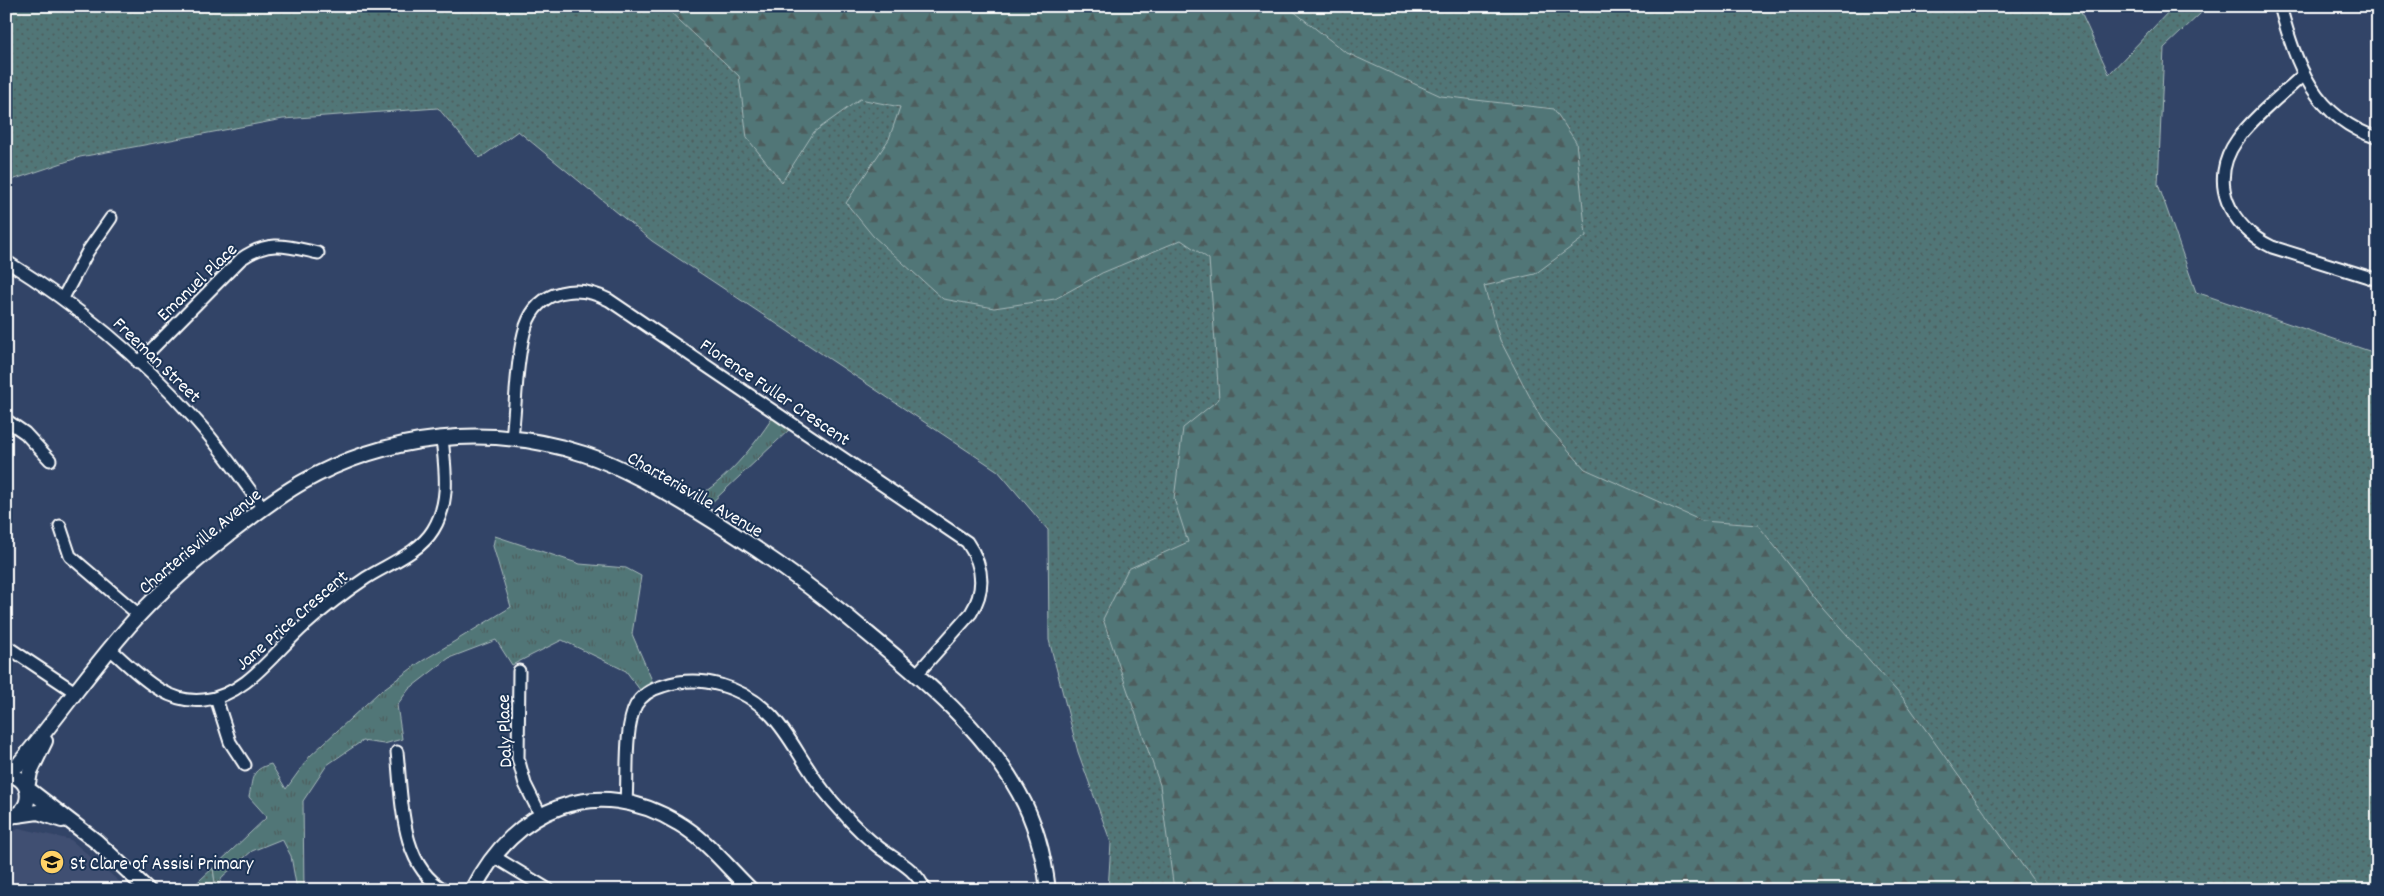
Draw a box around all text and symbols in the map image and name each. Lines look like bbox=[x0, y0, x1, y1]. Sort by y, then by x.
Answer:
street label: Emanuel Place bbox=[152, 238, 245, 329]
street label: Freeman Street bbox=[105, 312, 206, 411]
street label: Florence Fuller Crescent bbox=[694, 333, 855, 454]
street label: Charterisville Avenue bbox=[621, 446, 767, 546]
street label: Charterisville Avenue bbox=[134, 483, 269, 602]
street label: Jane Price Crescent bbox=[231, 565, 356, 678]
street label: Daly Place bbox=[492, 694, 521, 768]
school or university icon: St Clare of Assisi Primary bbox=[39, 849, 65, 875]
place label: St Clare of Assisi Primary bbox=[70, 852, 254, 879]

